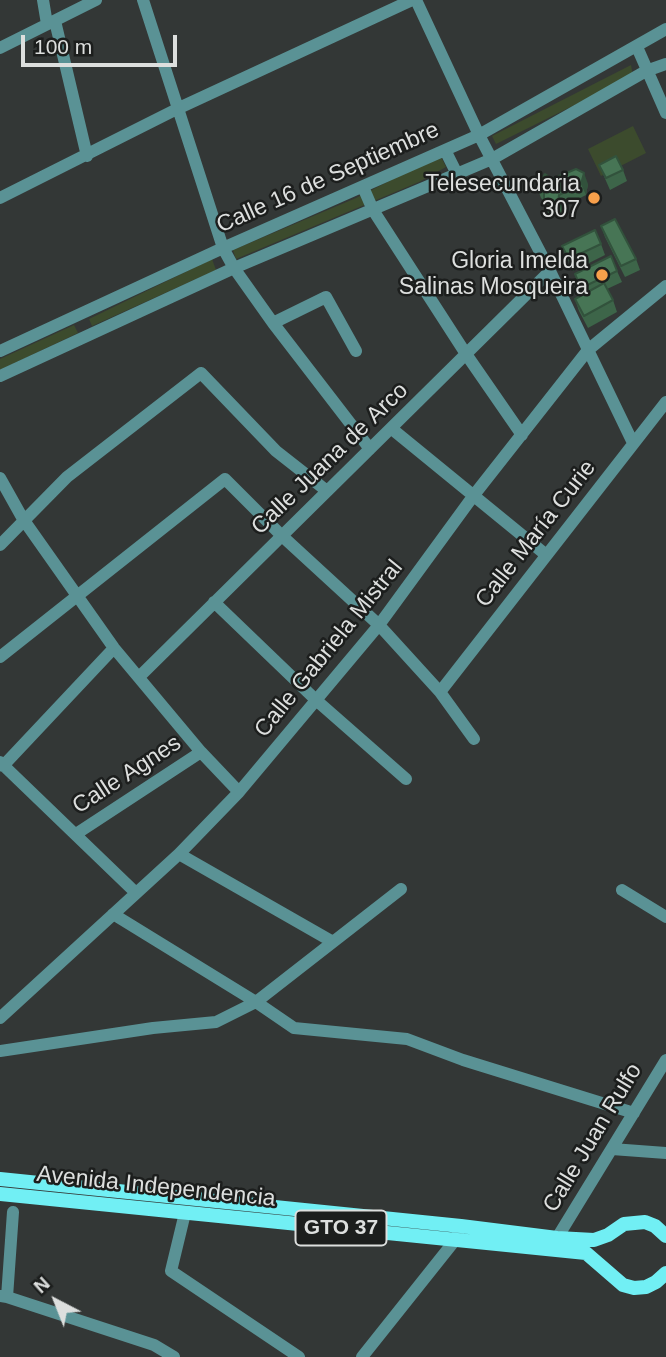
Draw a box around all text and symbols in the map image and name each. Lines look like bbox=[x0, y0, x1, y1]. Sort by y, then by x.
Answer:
scale bar bbox=[24, 21, 180, 65]
text: 100 m bbox=[34, 35, 92, 58]
street label: Calle 16 de Septiembre bbox=[213, 117, 443, 239]
place label: Telesecundaria 307 bbox=[425, 171, 580, 225]
marker: Telesecundaria 307 bbox=[586, 190, 602, 206]
place label: Gloria Imelda Salinas Mosqueira bbox=[399, 248, 588, 302]
marker: Gloria Imelda Salinas Mosqueira bbox=[594, 267, 610, 283]
street label: Calle Juana de Arco bbox=[246, 377, 414, 541]
street label: Calle María Curie bbox=[470, 455, 602, 613]
street label: Calle Gabriela Mistral bbox=[249, 555, 409, 743]
street label: Calle Agnes bbox=[67, 730, 187, 820]
street label: Calle Juan Rulfo bbox=[538, 1059, 648, 1217]
street label: Avenida Independencia bbox=[35, 1161, 277, 1213]
road number: GTO 37 bbox=[296, 1210, 386, 1246]
north arrow bbox=[21, 1266, 91, 1336]
text: N bbox=[29, 1273, 54, 1297]

